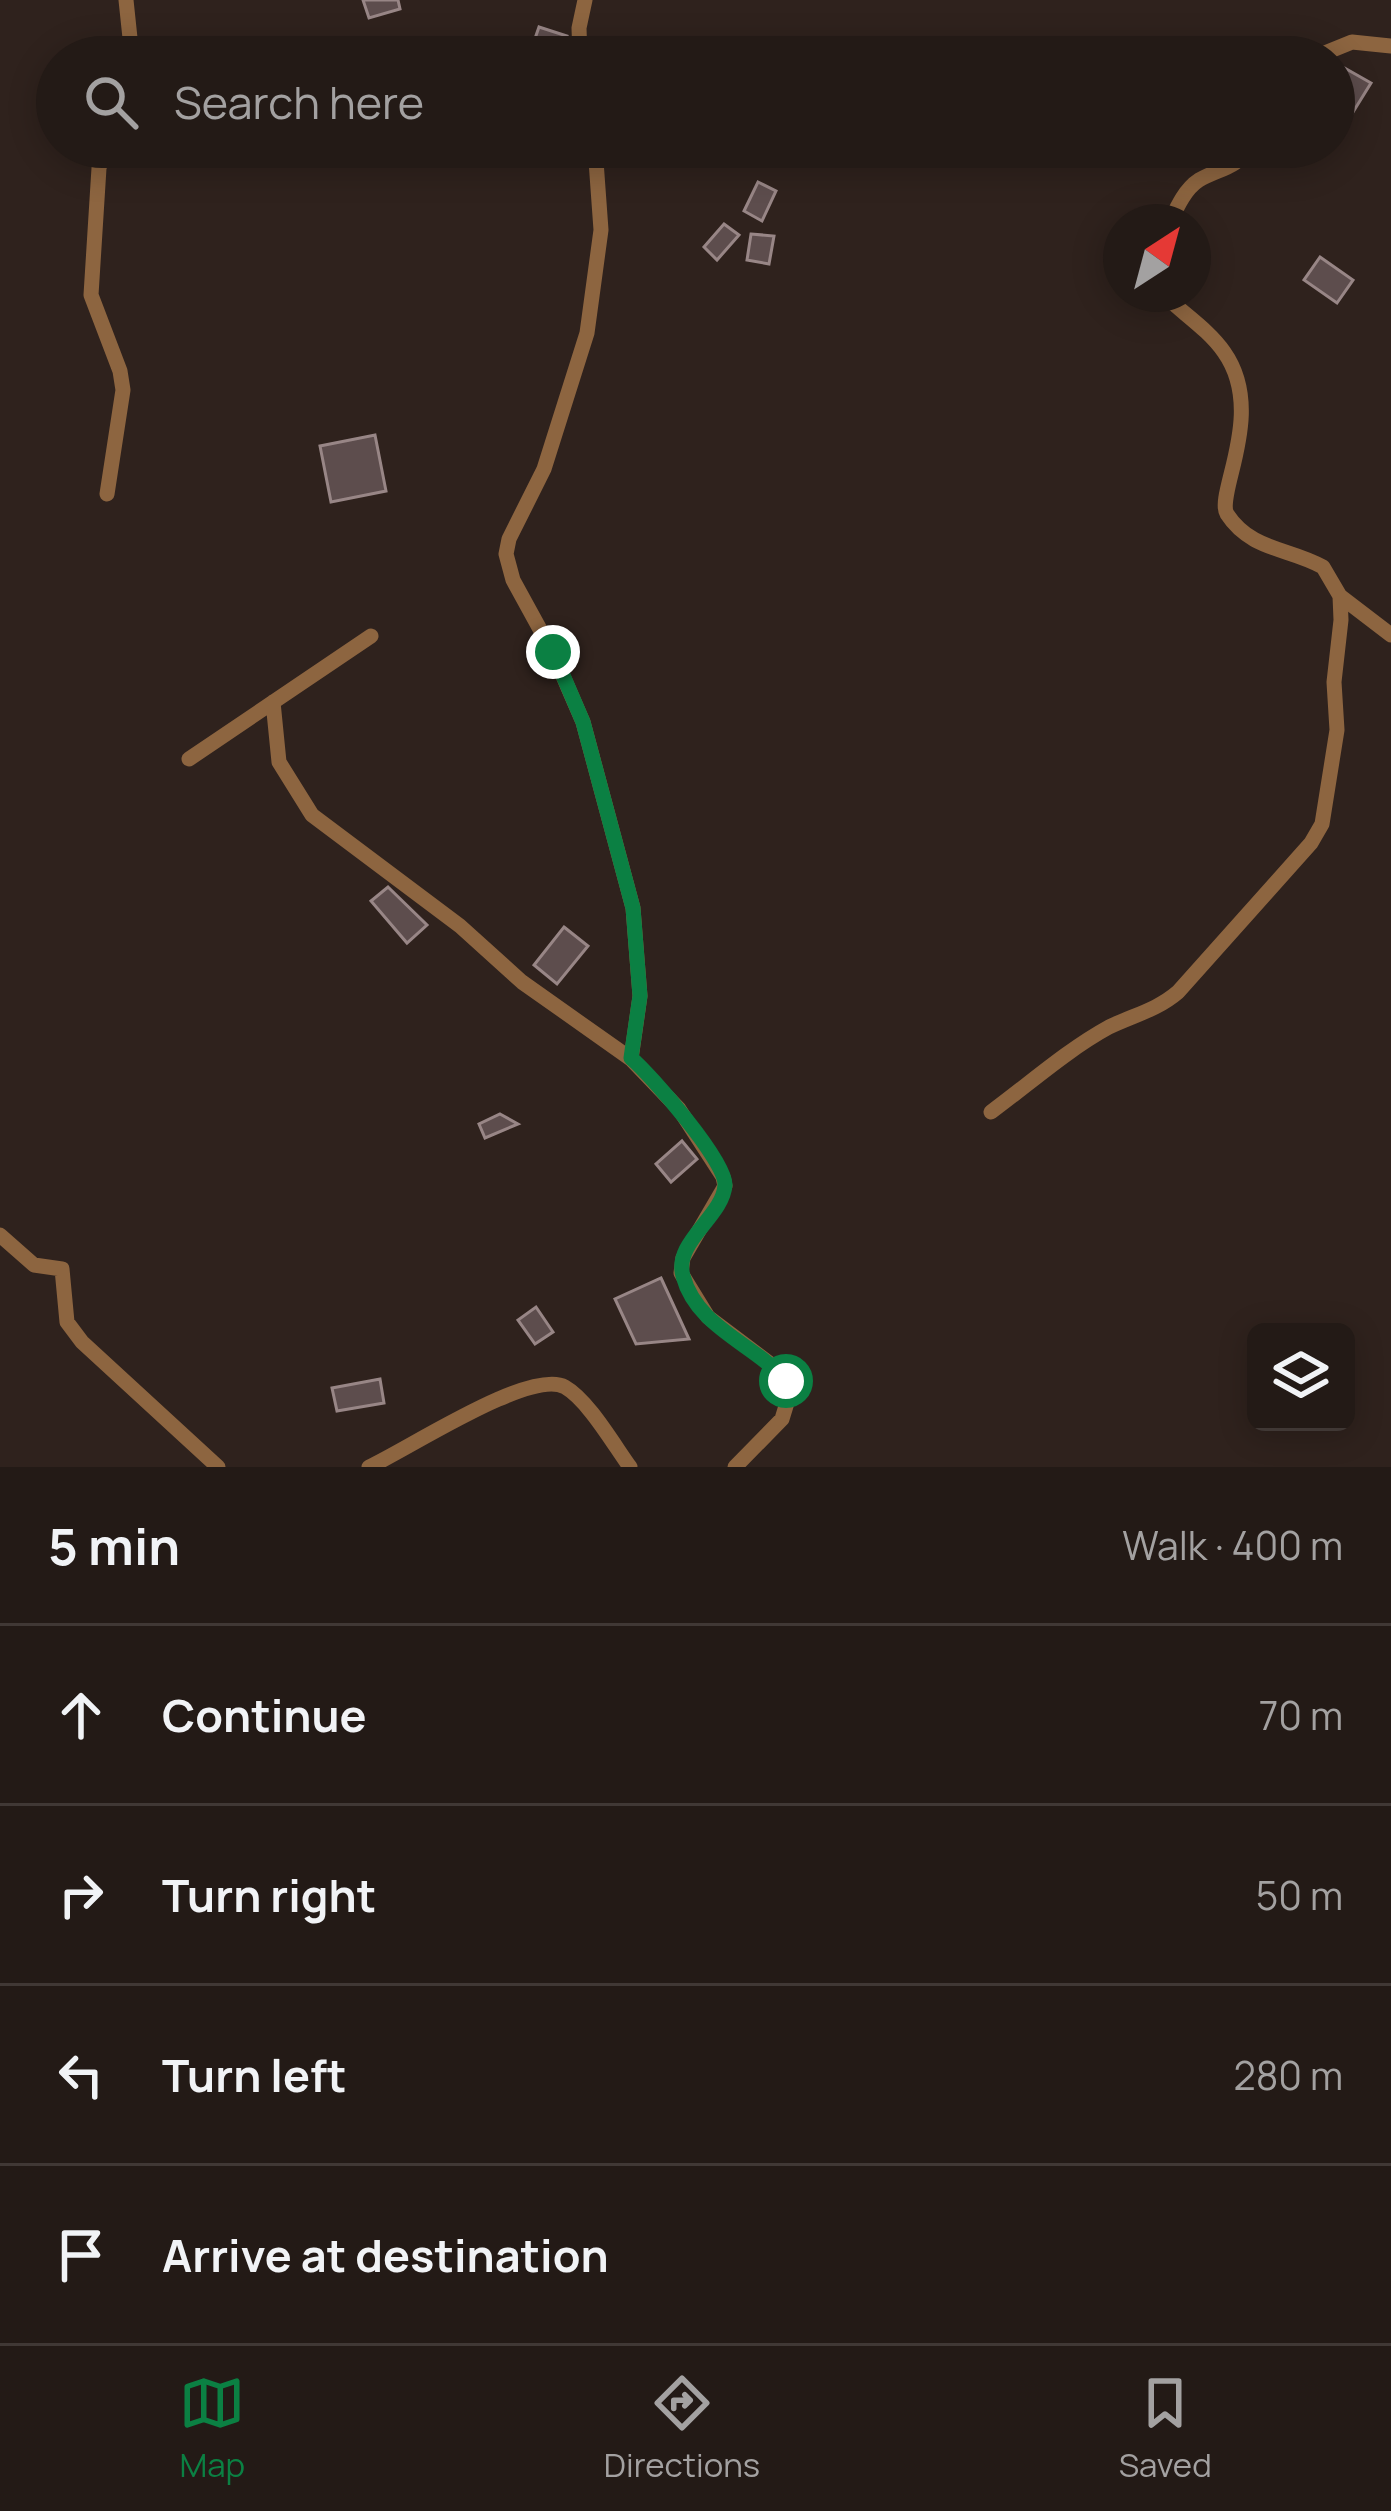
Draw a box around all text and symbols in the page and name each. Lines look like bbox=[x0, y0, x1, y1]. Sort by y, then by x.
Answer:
search box bbox=[36, 36, 1355, 168]
icon: search bbox=[78, 69, 144, 135]
text: Search here bbox=[174, 71, 424, 133]
north arrow bbox=[1103, 204, 1211, 312]
route end bbox=[526, 625, 580, 679]
map controls bbox=[1247, 1323, 1355, 1431]
button: layers bbox=[1247, 1323, 1355, 1431]
route start bbox=[759, 1354, 813, 1408]
text: 5 min bbox=[48, 1511, 180, 1580]
text: Walk · 400 m bbox=[1122, 1518, 1343, 1572]
icon: ahead bbox=[48, 1682, 114, 1748]
text: Continue bbox=[162, 1684, 367, 1746]
text: 70 m bbox=[1259, 1688, 1343, 1742]
icon: right bbox=[48, 1862, 114, 1928]
text: Turn right bbox=[162, 1864, 376, 1926]
text: 50 m bbox=[1256, 1868, 1343, 1922]
icon: left bbox=[48, 2042, 114, 2108]
text: Turn left bbox=[162, 2044, 347, 2106]
text: 280 m bbox=[1233, 2048, 1343, 2102]
icon: arrive bbox=[48, 2222, 114, 2288]
text: Arrive at destination bbox=[162, 2224, 609, 2286]
tab: Map bbox=[179, 2370, 245, 2487]
tab: Directions bbox=[604, 2370, 760, 2487]
tab: Saved bbox=[1119, 2370, 1212, 2487]

